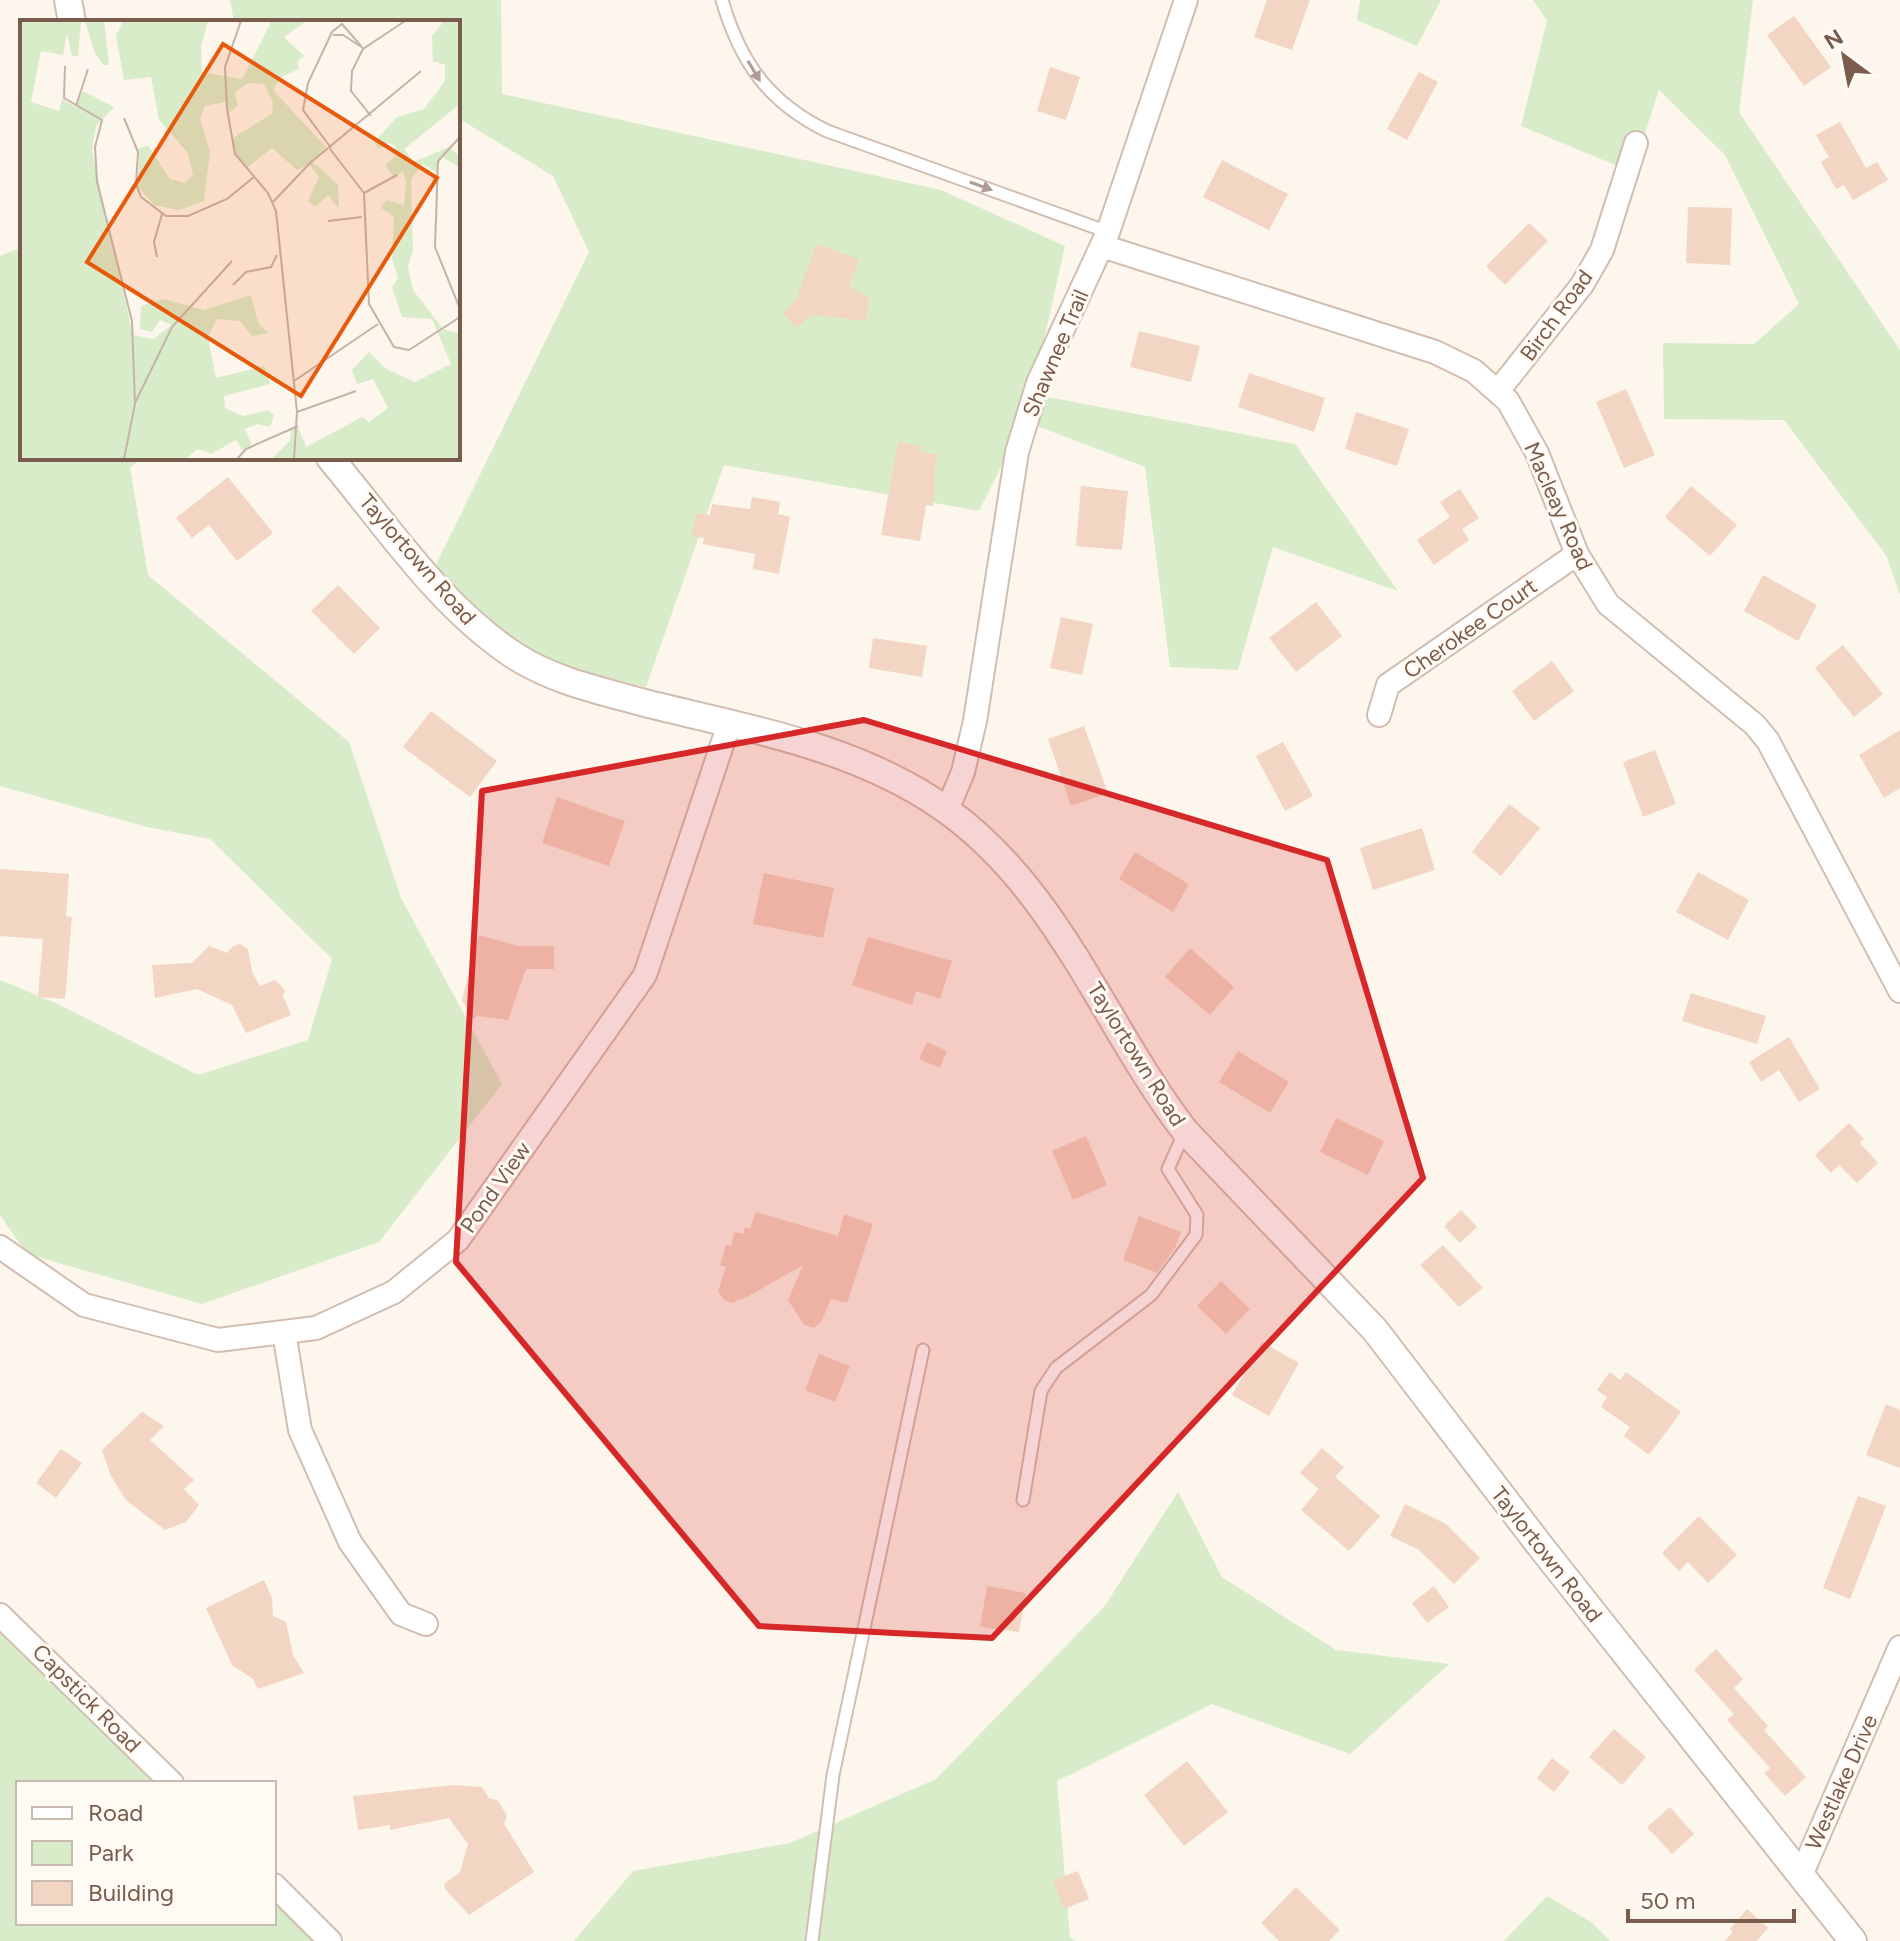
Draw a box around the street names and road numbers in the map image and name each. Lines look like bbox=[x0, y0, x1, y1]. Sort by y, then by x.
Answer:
street label: Birch Road bbox=[1514, 264, 1599, 366]
street label: Shawnee Trail bbox=[1017, 286, 1094, 421]
street label: Macleay Road bbox=[1518, 438, 1599, 574]
street label: Taylortown Road bbox=[353, 488, 482, 630]
street label: Cherokee Court bbox=[1398, 572, 1542, 684]
street label: Taylortown Road bbox=[1081, 977, 1192, 1131]
street label: Pond View bbox=[454, 1136, 537, 1238]
street label: Taylortown Road bbox=[1485, 1481, 1608, 1628]
street label: Capstick Road bbox=[27, 1638, 147, 1758]
street label: Westlake Drive bbox=[1800, 1710, 1883, 1854]

